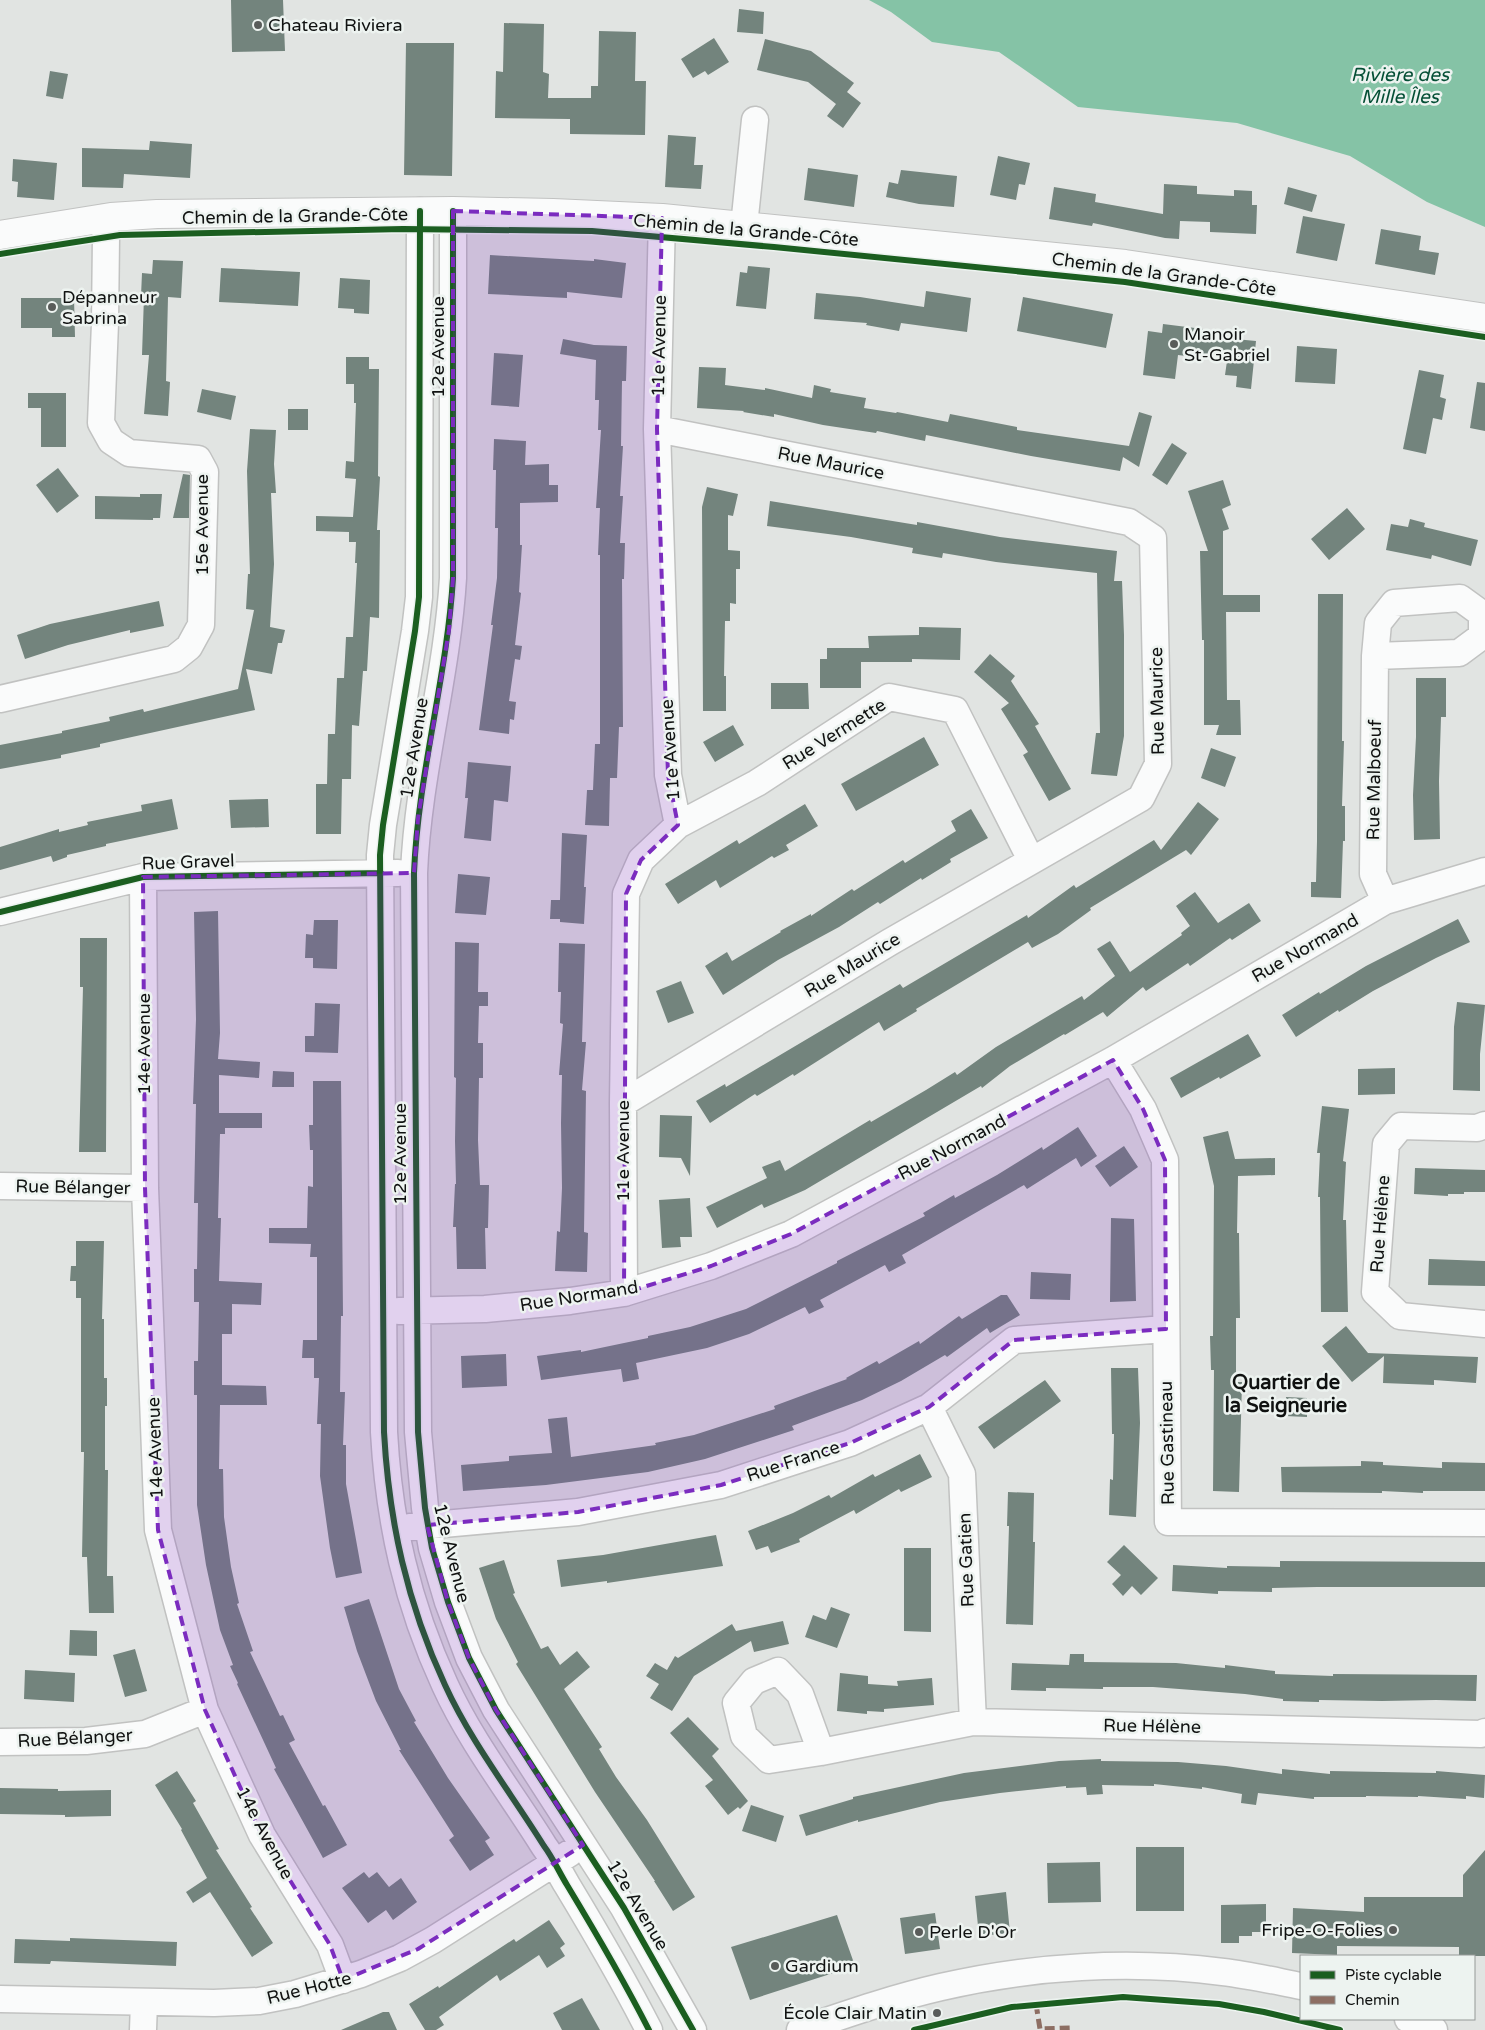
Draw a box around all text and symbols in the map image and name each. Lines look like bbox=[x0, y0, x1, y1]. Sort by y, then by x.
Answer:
place label: Chateau Riviera bbox=[268, 14, 403, 36]
marker: Chateau Riviera bbox=[252, 19, 264, 31]
water label: Rivière des Mille Îles bbox=[1351, 64, 1451, 108]
street label: Chemin de la Grande-Côte bbox=[182, 203, 408, 229]
street label: Chemin de la Grande-Côte bbox=[632, 209, 860, 251]
street label: Chemin de la Grande-Côte bbox=[1050, 247, 1278, 301]
place label: Dépanneur Sabrina bbox=[62, 286, 157, 329]
street label: 11e Avenue bbox=[647, 295, 671, 397]
street label: 12e Avenue bbox=[427, 296, 449, 398]
marker: Dépanneur Sabrina bbox=[46, 301, 58, 313]
place label: Manoir St-Gabriel bbox=[1184, 323, 1270, 366]
marker: Manoir St-Gabriel bbox=[1168, 338, 1180, 350]
street label: Rue Maurice bbox=[776, 442, 886, 484]
street label: 15e Avenue bbox=[191, 474, 213, 576]
street label: Rue Maurice bbox=[1145, 647, 1169, 755]
street label: Rue Vermette bbox=[778, 693, 890, 775]
street label: 12e Avenue bbox=[395, 696, 433, 800]
street label: 11e Avenue bbox=[655, 698, 685, 802]
street label: Rue Malboeuf bbox=[1362, 719, 1386, 841]
street label: Rue Gravel bbox=[141, 849, 235, 875]
street label: Rue Normand bbox=[1248, 909, 1362, 987]
street label: Rue Maurice bbox=[800, 928, 904, 1002]
street label: 14e Avenue bbox=[133, 993, 155, 1095]
street label: 11e Avenue bbox=[612, 1100, 634, 1202]
street label: 12e Avenue bbox=[389, 1103, 411, 1205]
street label: Rue Normand bbox=[894, 1109, 1010, 1185]
street label: Rue Hélène bbox=[1366, 1174, 1394, 1274]
street label: Rue Bélanger bbox=[15, 1175, 131, 1199]
street label: Rue Normand bbox=[518, 1276, 640, 1316]
district label: Quartier de la Seigneurie bbox=[1225, 1371, 1347, 1418]
street label: Rue Gastineau bbox=[1155, 1381, 1179, 1505]
street label: 14e Avenue bbox=[142, 1397, 168, 1499]
street label: Rue France bbox=[744, 1436, 842, 1486]
street label: 12e Avenue bbox=[429, 1501, 475, 1605]
street label: Rue Gatien bbox=[953, 1512, 979, 1608]
street label: Rue Hélène bbox=[1103, 1714, 1201, 1738]
street label: Rue Bélanger bbox=[17, 1724, 133, 1752]
street label: 14e Avenue bbox=[231, 1783, 299, 1883]
street label: 12e Avenue bbox=[602, 1856, 674, 1954]
place label: Fripe-O-Folies bbox=[1261, 1919, 1383, 1941]
place label: Perle D'Or bbox=[929, 1921, 1016, 1943]
marker: Fripe-O-Folies bbox=[1387, 1924, 1399, 1936]
marker: Perle D'Or bbox=[913, 1926, 925, 1938]
place label: Gardium bbox=[785, 1955, 859, 1977]
legend bbox=[1300, 1955, 1475, 2020]
marker: Gardium bbox=[769, 1960, 781, 1972]
text: Piste cyclable bbox=[1345, 1966, 1442, 1984]
street label: Rue Hotte bbox=[264, 1967, 354, 2009]
text: Chemin bbox=[1345, 1991, 1400, 2009]
place label: École Clair Matin bbox=[783, 2002, 927, 2024]
marker: École Clair Matin bbox=[931, 2007, 943, 2019]

